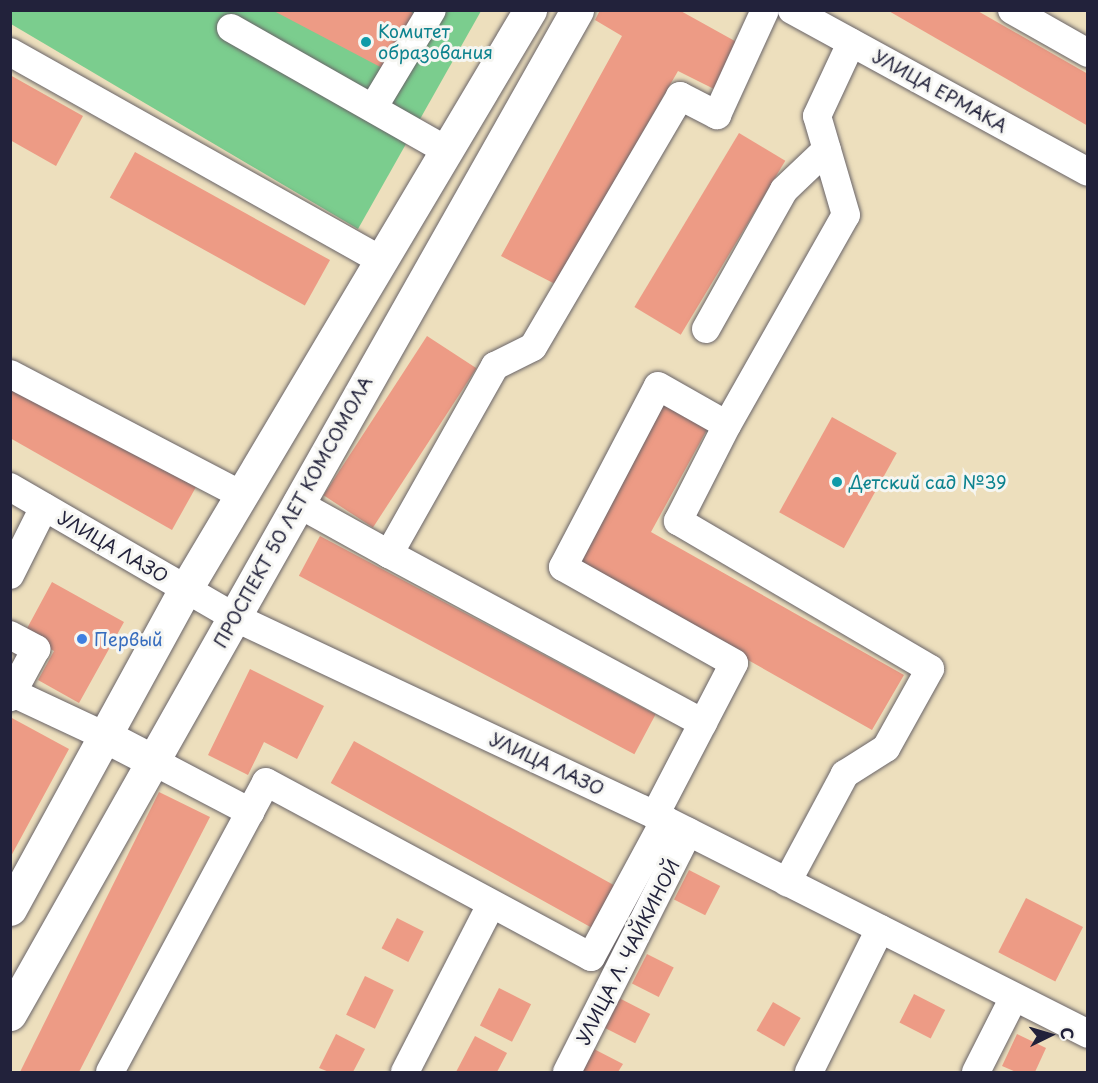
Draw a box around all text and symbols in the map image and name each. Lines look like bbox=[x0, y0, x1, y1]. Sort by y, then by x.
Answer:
place label: Комитет образования bbox=[378, 21, 493, 63]
marker: Комитет образования bbox=[359, 35, 373, 49]
street label: УЛИЦА ЕРМАКА bbox=[868, 45, 1012, 137]
street label: ПРОСПЕКТ 50 ЛЕТ КОМСОМОЛА bbox=[209, 372, 377, 652]
place label: Детский сад №39 bbox=[849, 471, 1008, 493]
marker: Детский сад №39 bbox=[830, 475, 844, 489]
street label: УЛИЦА ЛАЗО bbox=[53, 506, 173, 588]
place label: Первый bbox=[94, 628, 163, 650]
marker: Первый bbox=[75, 632, 89, 646]
street label: УЛИЦА ЛАЗО bbox=[486, 728, 608, 800]
street label: УЛИЦА Л. ЧАЙКИНОЙ bbox=[572, 855, 684, 1049]
north arrow bbox=[1020, 1005, 1080, 1065]
text: С bbox=[1055, 1026, 1080, 1040]

